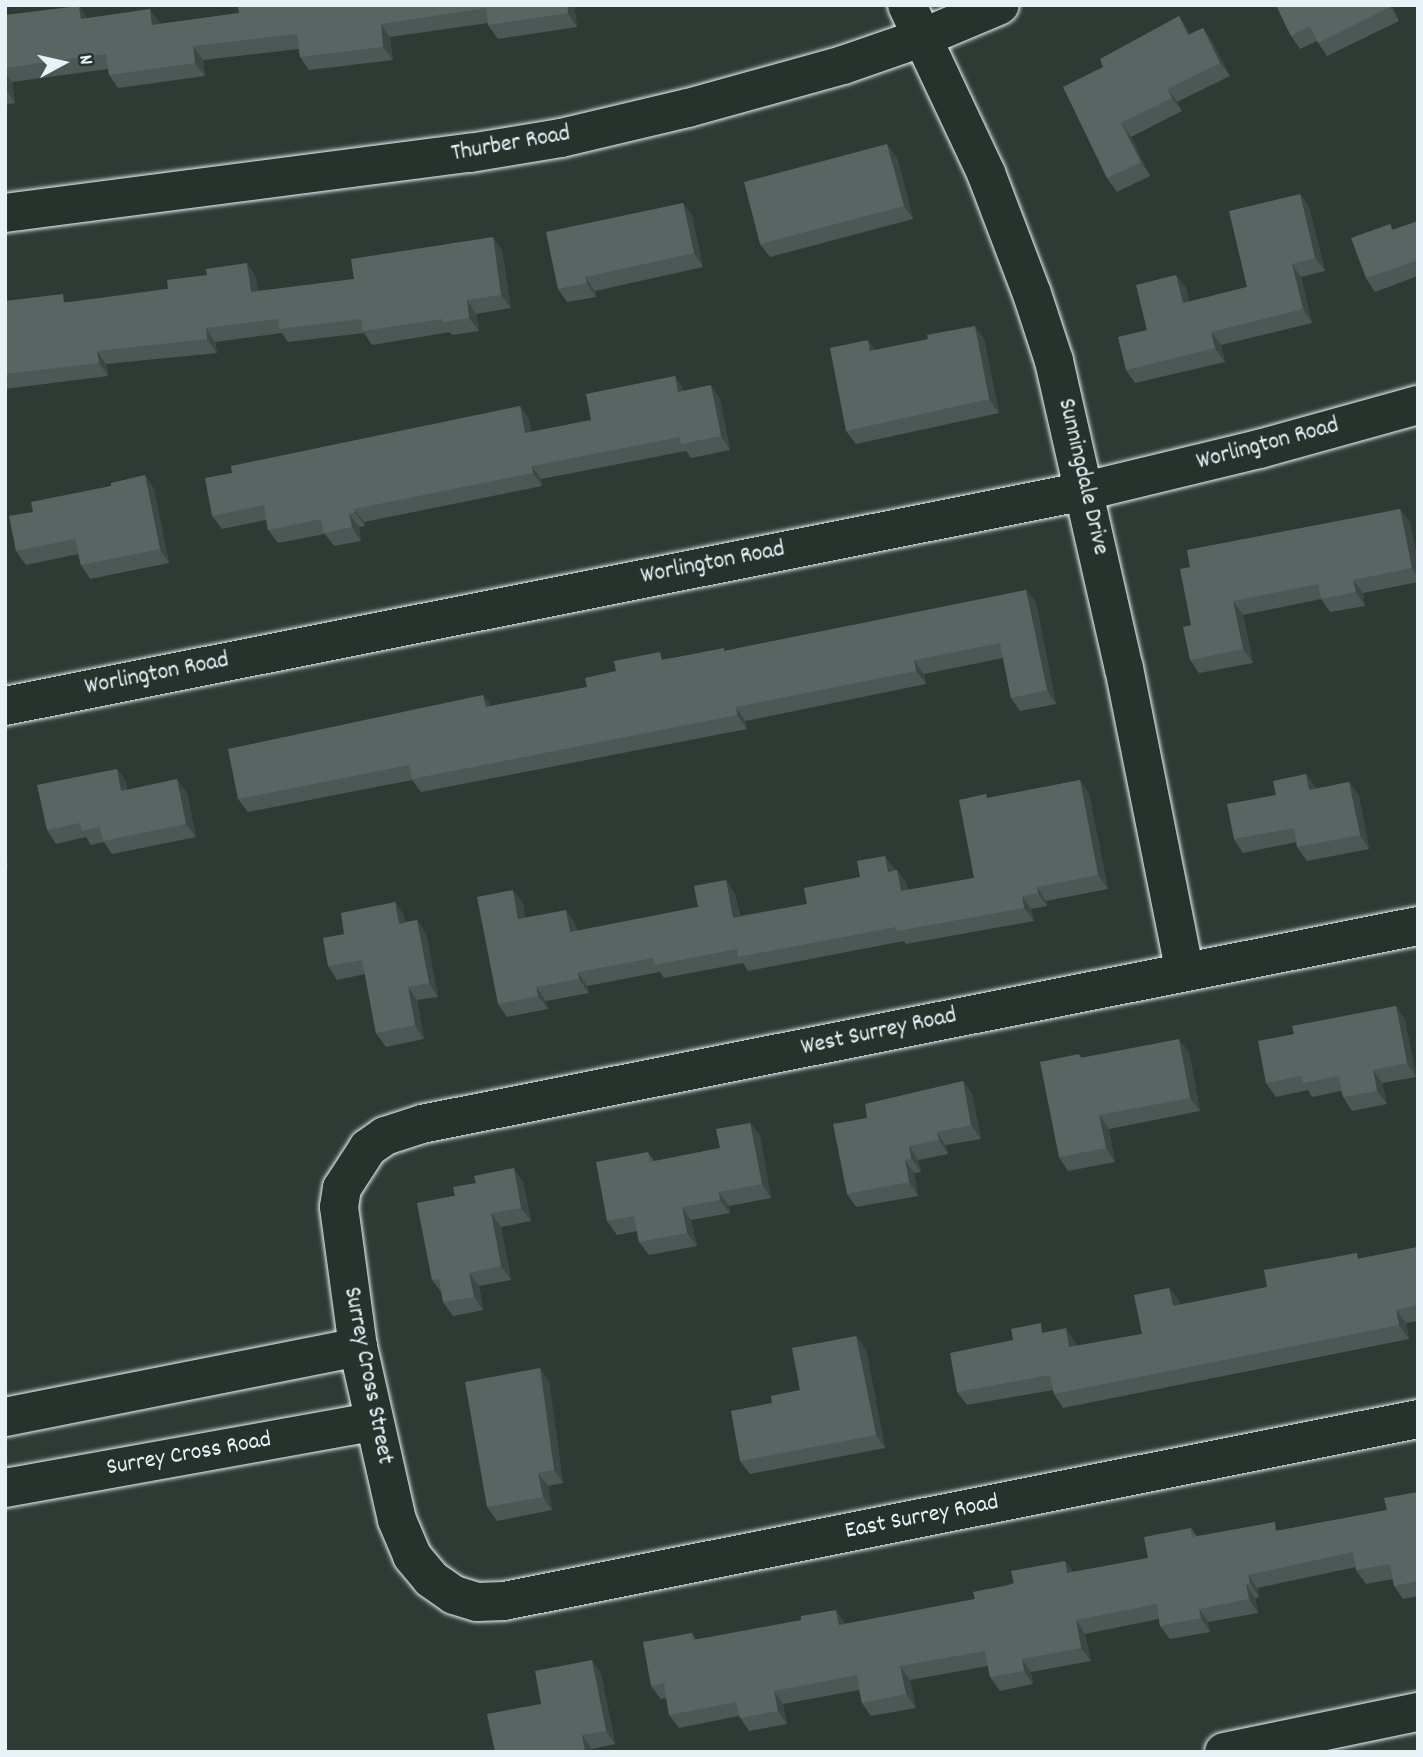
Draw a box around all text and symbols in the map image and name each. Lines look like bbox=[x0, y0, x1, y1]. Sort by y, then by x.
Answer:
north arrow bbox=[28, 28, 98, 98]
text: N bbox=[70, 53, 98, 67]
street label: Thurber Road bbox=[449, 120, 573, 170]
street label: Sunningdale Drive bbox=[1050, 396, 1114, 558]
street label: Worlington Road bbox=[1194, 412, 1342, 478]
street label: Worlington Road bbox=[639, 536, 787, 592]
street label: Worlington Road bbox=[83, 647, 231, 703]
street label: West Surrey Road bbox=[799, 1002, 959, 1064]
street label: Surrey Cross Street bbox=[336, 1285, 398, 1467]
street label: Surrey Cross Road bbox=[104, 1426, 274, 1484]
street label: East Surrey Road bbox=[843, 1489, 1001, 1547]

